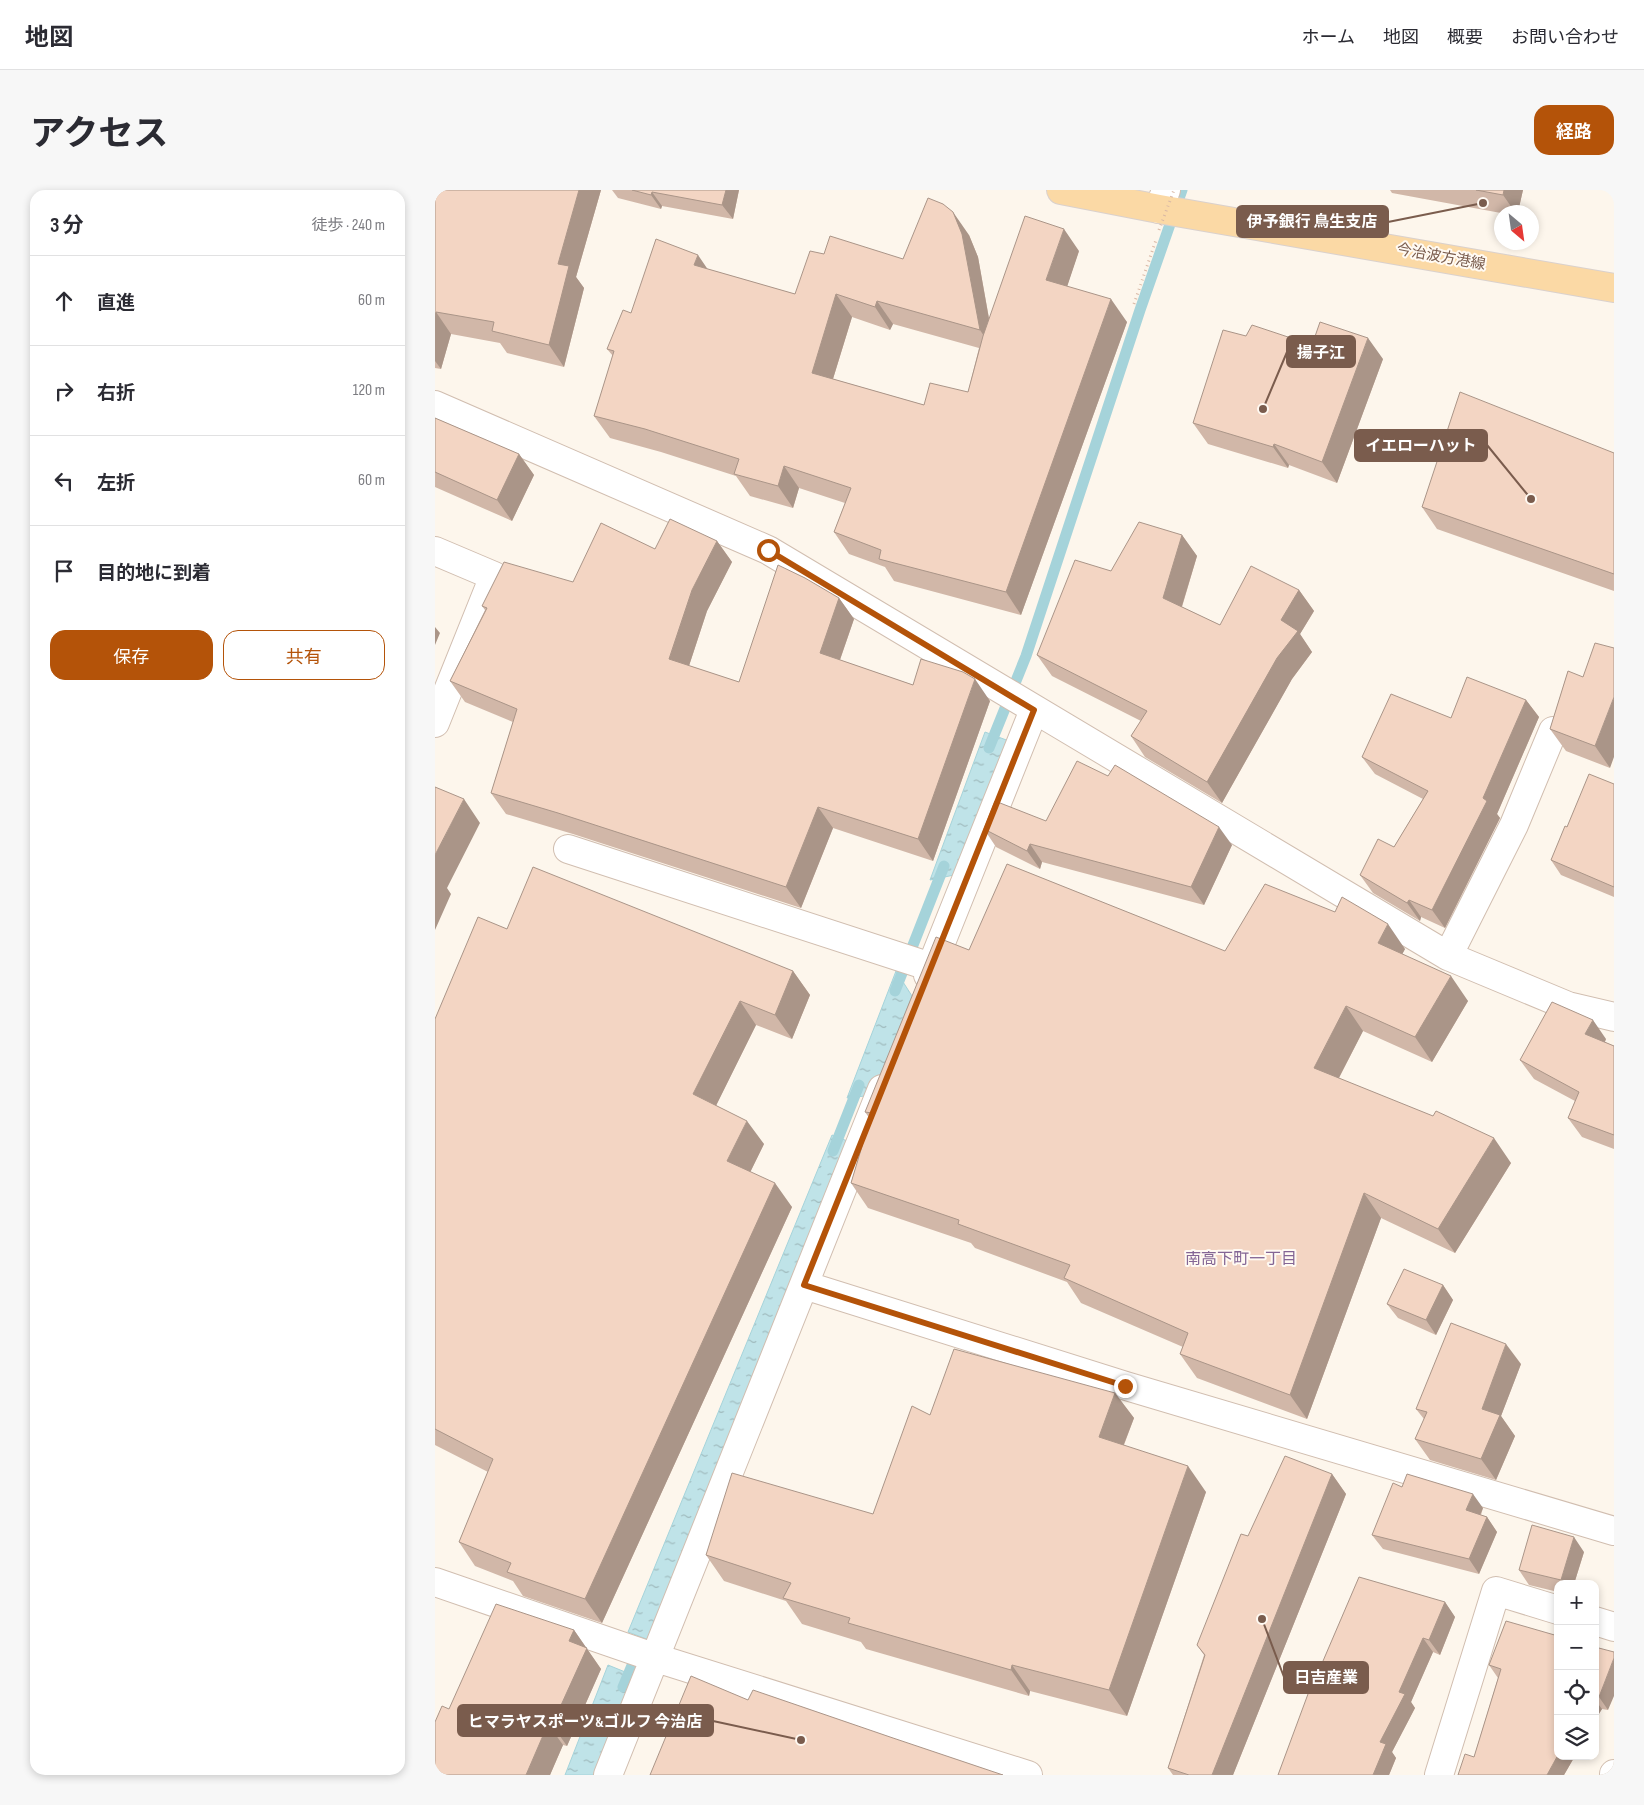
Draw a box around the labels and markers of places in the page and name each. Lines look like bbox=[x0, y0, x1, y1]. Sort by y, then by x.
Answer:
callout: 伊予銀行 鳥生支店 bbox=[1237, 206, 1388, 237]
callout: 揚子江 bbox=[1287, 336, 1355, 367]
callout: イエローハット bbox=[1355, 430, 1487, 461]
callout: 日吉産業 bbox=[1284, 1662, 1368, 1693]
callout: ヒマラヤスポーツ&ゴルフ 今治店 bbox=[458, 1705, 713, 1736]

